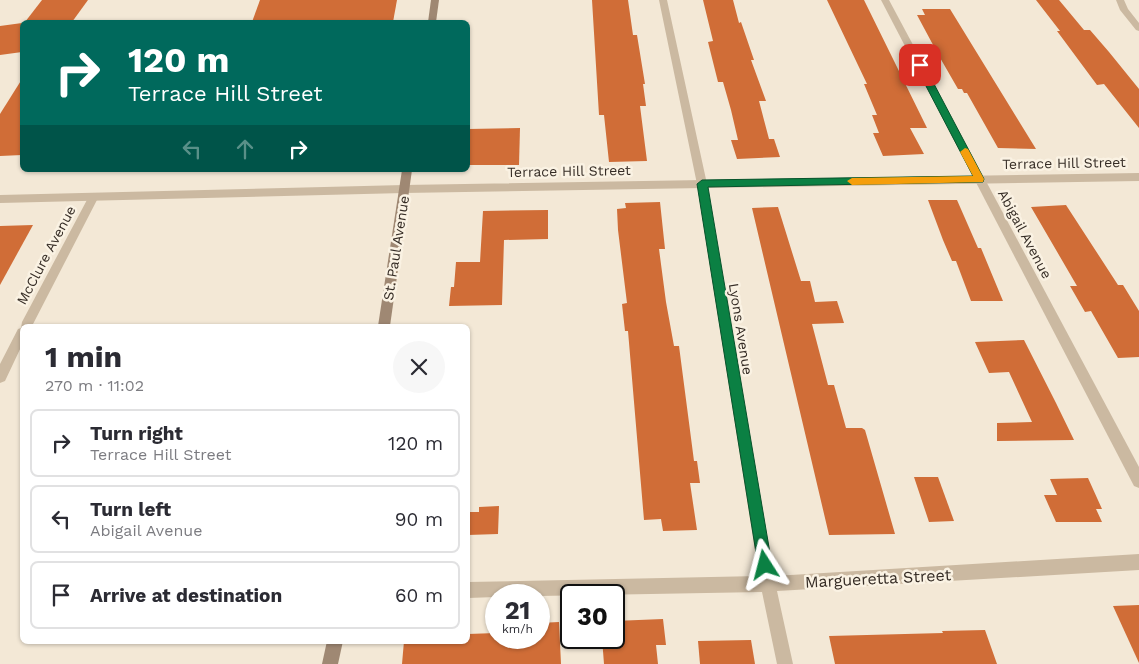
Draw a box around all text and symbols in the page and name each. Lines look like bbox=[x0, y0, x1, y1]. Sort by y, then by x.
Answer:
text: 120 m bbox=[128, 39, 229, 81]
icon: right bbox=[45, 40, 110, 105]
pin bbox=[899, 44, 941, 86]
icon: arrive bbox=[906, 51, 934, 79]
text: Terrace Hill Street bbox=[128, 81, 323, 106]
icon: left bbox=[178, 135, 206, 163]
icon: ahead bbox=[231, 135, 259, 163]
icon: right bbox=[284, 135, 312, 163]
street label: Terrace Hill Street bbox=[1002, 154, 1126, 172]
street label: Terrace Hill Street bbox=[507, 162, 631, 180]
street label: Abigail Avenue bbox=[995, 187, 1055, 281]
street label: St. Paul Avenue bbox=[380, 194, 412, 302]
street label: McClure Avenue bbox=[13, 203, 79, 307]
street label: Lyons Avenue bbox=[726, 282, 756, 376]
text: 1 min bbox=[45, 339, 122, 374]
button: close bbox=[393, 341, 445, 393]
text: 270 m · 11:02 bbox=[45, 376, 144, 395]
text: Turn right bbox=[90, 422, 183, 445]
icon: right bbox=[47, 429, 75, 457]
text: 120 m bbox=[388, 432, 443, 455]
text: Terrace Hill Street bbox=[90, 445, 232, 464]
text: Turn left bbox=[90, 498, 171, 521]
icon: left bbox=[47, 505, 75, 533]
text: 90 m bbox=[395, 508, 443, 531]
text: Abigail Avenue bbox=[90, 521, 202, 540]
position arrow bbox=[738, 538, 790, 590]
street label: Margueretta Street bbox=[804, 565, 952, 592]
icon: arrive bbox=[47, 581, 75, 609]
text: Arrive at destination bbox=[90, 584, 282, 607]
text: 60 m bbox=[395, 584, 443, 607]
speed limit sign: 30 bbox=[560, 584, 625, 649]
text: 21 bbox=[505, 596, 530, 625]
text: km/h bbox=[502, 622, 533, 636]

